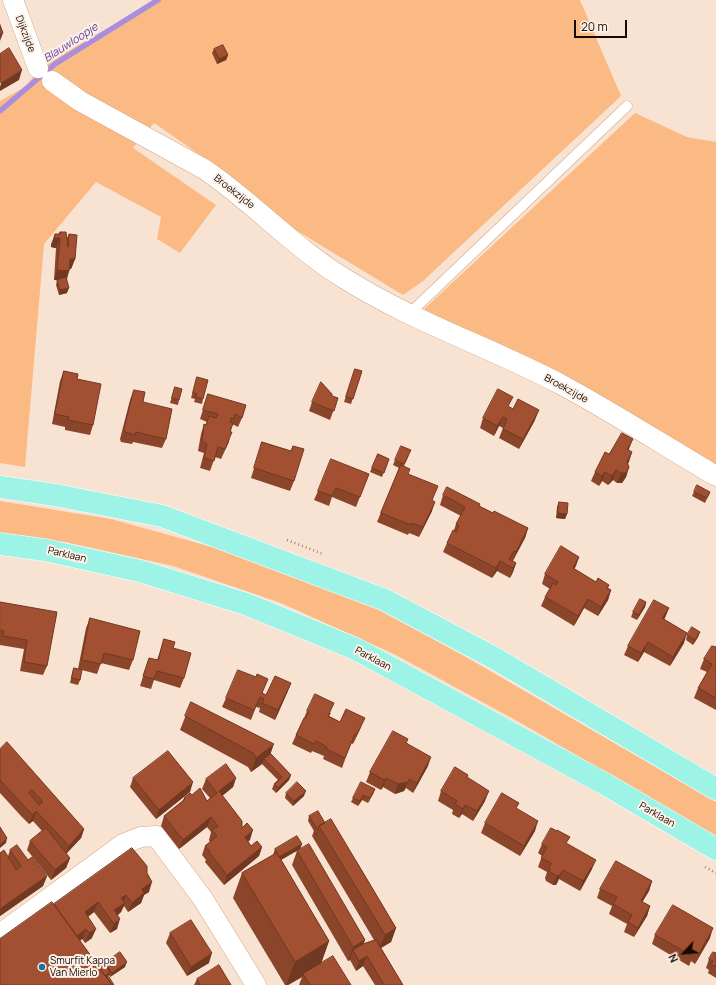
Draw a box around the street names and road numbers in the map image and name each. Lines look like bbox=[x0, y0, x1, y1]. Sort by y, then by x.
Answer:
street label: Dijkzijde bbox=[13, 14, 37, 54]
street label: Broekzijde bbox=[211, 172, 257, 212]
street label: Broekzijde bbox=[542, 372, 590, 406]
street label: Parklaan bbox=[46, 545, 88, 565]
street label: Parklaan bbox=[353, 644, 393, 674]
street label: Parklaan bbox=[637, 800, 677, 830]

